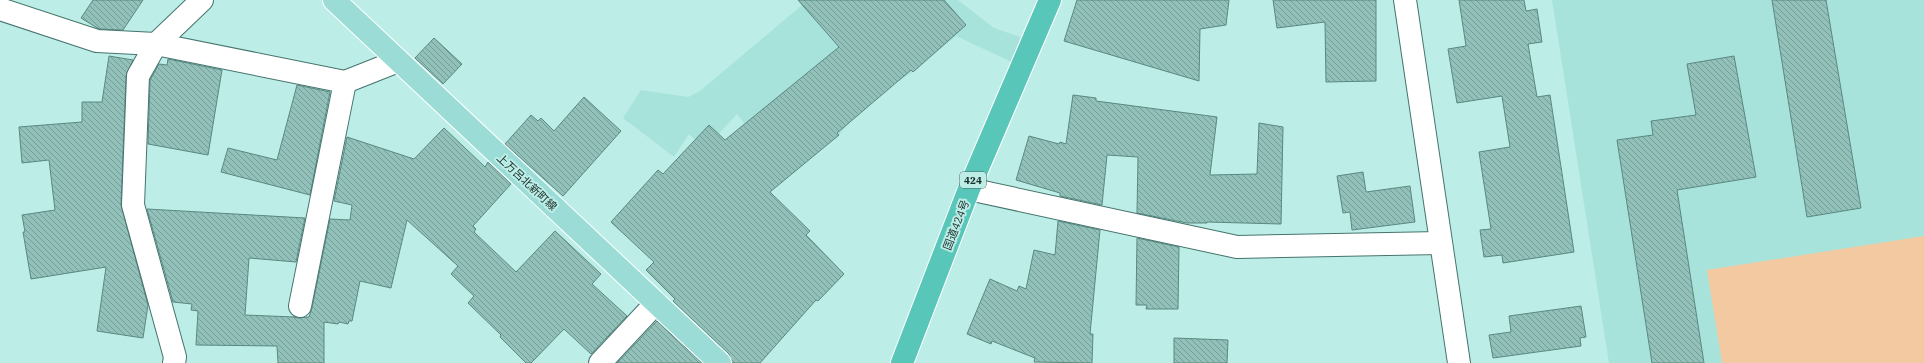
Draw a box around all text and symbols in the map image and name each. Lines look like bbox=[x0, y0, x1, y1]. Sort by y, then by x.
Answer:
street label: 上万呂北新町線 bbox=[494, 151, 560, 213]
road number: 424 bbox=[960, 172, 986, 188]
street label: 国道424号 bbox=[940, 198, 972, 252]

